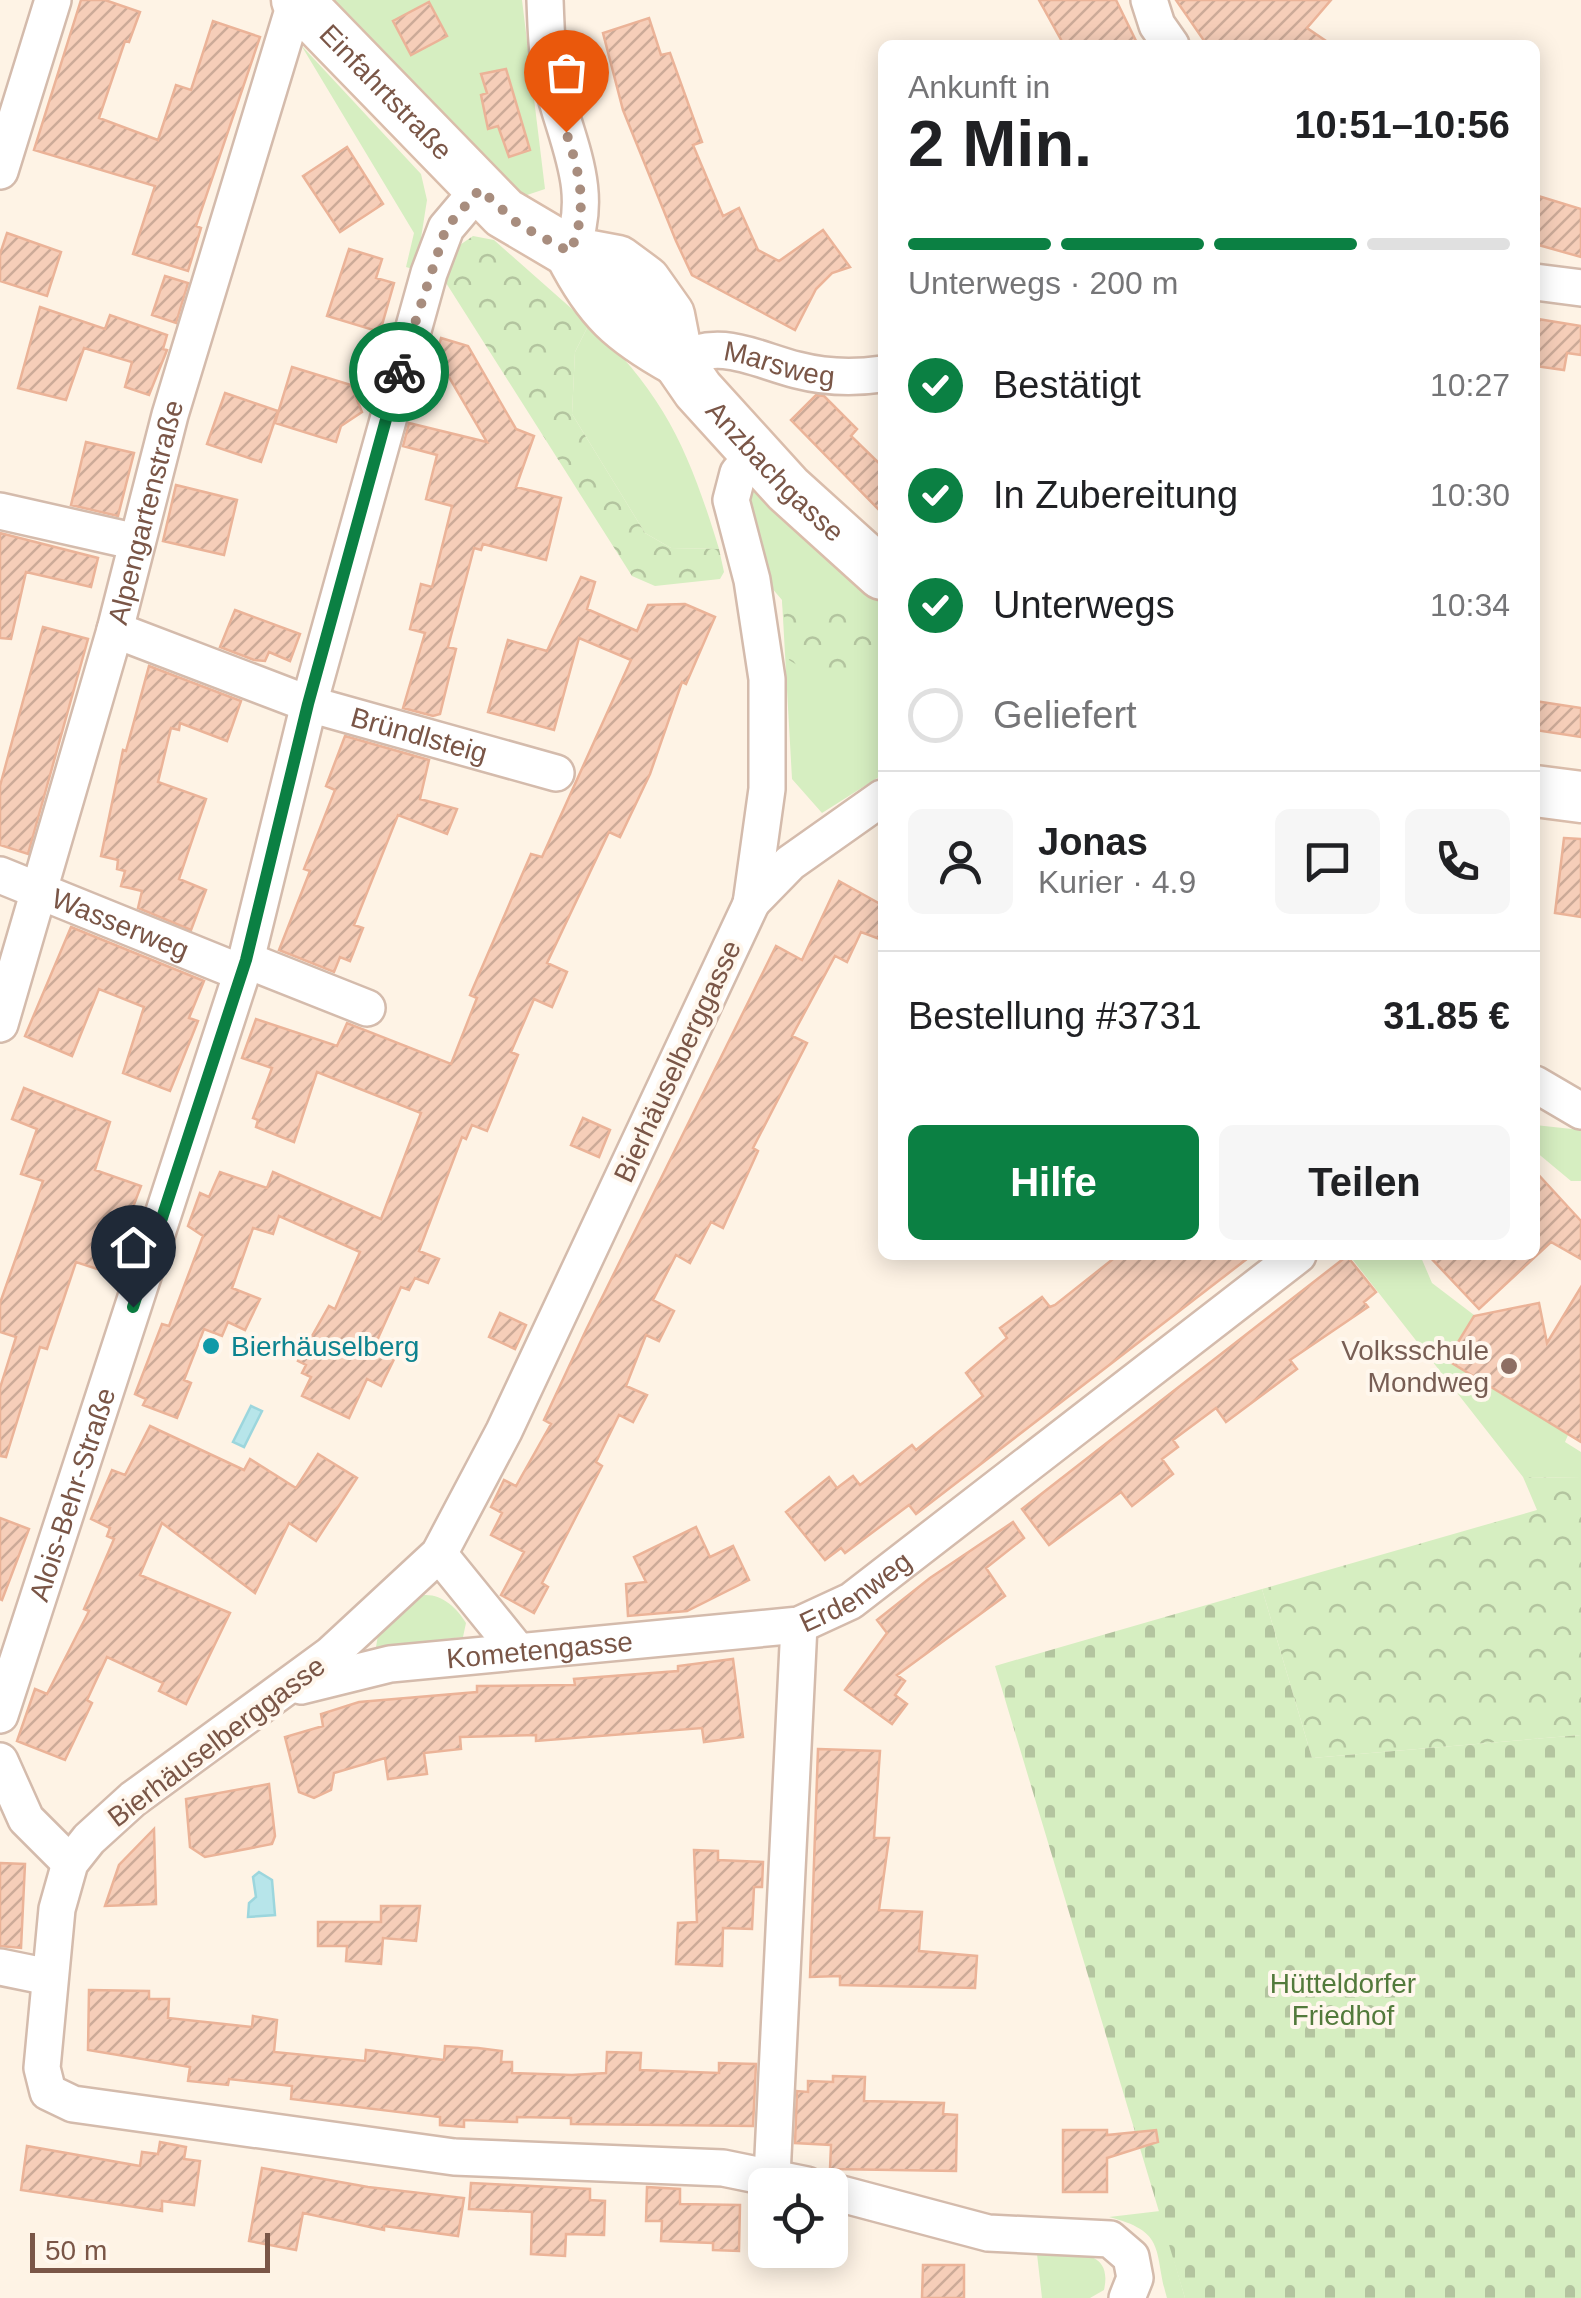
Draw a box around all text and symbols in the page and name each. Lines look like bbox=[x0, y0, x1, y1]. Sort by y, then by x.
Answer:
street label: Einfahrtstraße bbox=[313, 18, 458, 166]
pin bbox=[524, 30, 609, 133]
icon: bag bbox=[539, 45, 594, 100]
text: Ankunft in bbox=[908, 69, 1050, 105]
text: 10:51–10:56 bbox=[1294, 104, 1510, 146]
text: 2 Min. bbox=[908, 107, 1092, 180]
text: Unterwegs · 200 m bbox=[908, 265, 1178, 301]
courier bbox=[349, 322, 449, 422]
street label: Marsweg bbox=[721, 335, 836, 392]
icon: bike bbox=[372, 345, 427, 400]
icon: check bbox=[908, 358, 963, 413]
text: Bestätigt bbox=[993, 364, 1141, 406]
text: 10:27 bbox=[1430, 367, 1510, 403]
street label: Anzbachgasse bbox=[700, 395, 850, 548]
street label: Alpengartenstraße bbox=[102, 396, 190, 628]
icon: check bbox=[908, 468, 963, 523]
text: In Zubereitung bbox=[993, 474, 1238, 516]
text: 10:30 bbox=[1430, 477, 1510, 513]
icon: check bbox=[908, 578, 963, 633]
text: Unterwegs bbox=[993, 584, 1175, 626]
text: 10:34 bbox=[1430, 587, 1510, 623]
text: Geliefert bbox=[993, 694, 1137, 736]
street label: Bründlsteig bbox=[347, 701, 491, 769]
button: person bbox=[908, 809, 1013, 914]
button: chat bbox=[1275, 809, 1380, 914]
button: phone bbox=[1405, 809, 1510, 914]
text: Jonas bbox=[1038, 821, 1148, 863]
text: Kurier · 4.9 bbox=[1038, 864, 1196, 900]
street label: Wasserweg bbox=[47, 883, 193, 966]
street label: Bierhäuselberggasse bbox=[608, 935, 747, 1187]
text: Bestellung #3731 bbox=[908, 995, 1202, 1037]
text: 31.85 € bbox=[1383, 995, 1510, 1037]
button: Hilfe bbox=[908, 1125, 1199, 1240]
button: Teilen bbox=[1219, 1125, 1510, 1240]
pin bbox=[91, 1205, 176, 1308]
icon: home bbox=[106, 1220, 161, 1275]
place label: Bierhäuselberg bbox=[231, 1331, 419, 1362]
marker: Bierhäuselberg bbox=[200, 1335, 222, 1357]
place label: Volksschule Mondweg bbox=[1341, 1335, 1489, 1398]
marker: Volksschule Mondweg bbox=[1498, 1355, 1520, 1377]
street label: Alois-Behr-Straße bbox=[23, 1384, 122, 1605]
street label: Erdenweg bbox=[795, 1546, 917, 1639]
street label: Kometengasse bbox=[445, 1626, 634, 1675]
street label: Bierhäuselberggasse bbox=[102, 1650, 331, 1833]
park label: Hütteldorfer Friedhof bbox=[1270, 1968, 1416, 2031]
map controls bbox=[748, 2168, 848, 2268]
button: locate bbox=[748, 2168, 848, 2268]
scale bar bbox=[30, 2228, 270, 2272]
text: 50 m bbox=[45, 2235, 107, 2266]

